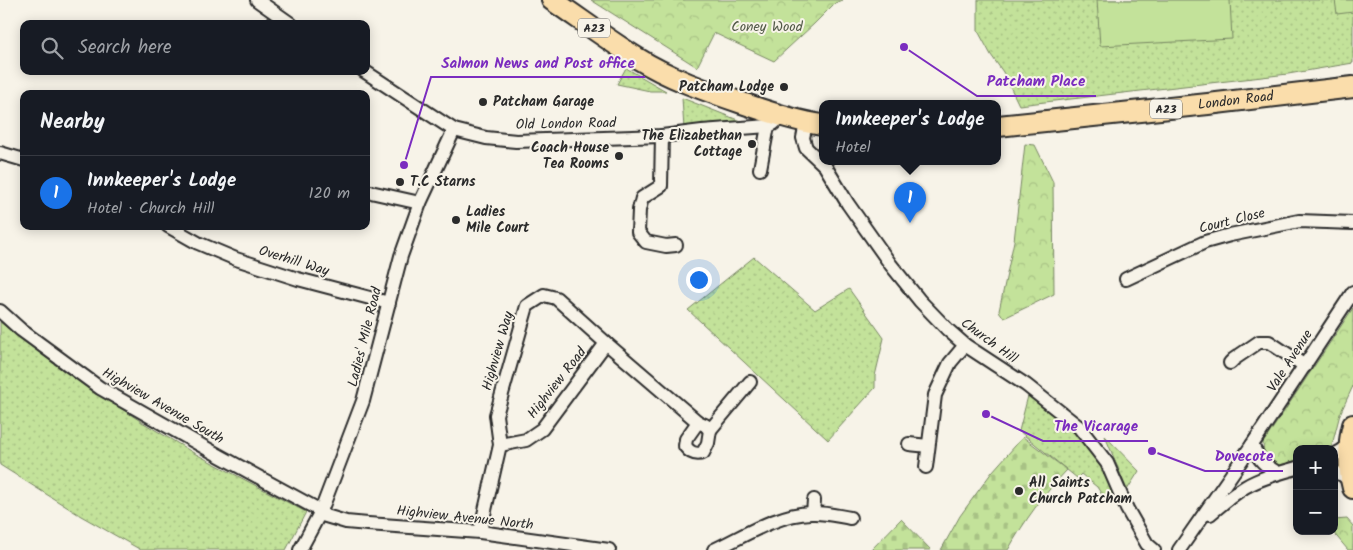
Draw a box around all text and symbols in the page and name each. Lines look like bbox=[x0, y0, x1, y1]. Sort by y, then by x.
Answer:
park label: Coney Wood bbox=[731, 16, 804, 38]
road number: A23 bbox=[578, 18, 610, 38]
search box bbox=[20, 20, 370, 75]
text: Search here bbox=[78, 33, 172, 63]
icon: search bbox=[38, 34, 66, 62]
callout: Salmon News and Post office bbox=[431, 47, 645, 77]
text: Salmon News and Post office bbox=[441, 52, 635, 76]
callout: Patcham Place bbox=[977, 66, 1096, 96]
text: Patcham Place bbox=[987, 70, 1086, 94]
place label: Patcham Lodge bbox=[679, 76, 774, 98]
marker: Patcham Lodge bbox=[778, 81, 790, 93]
street label: London Road bbox=[1197, 85, 1276, 116]
place label: Patcham Garage bbox=[493, 91, 594, 113]
marker: Patcham Garage bbox=[477, 96, 489, 108]
popup bbox=[819, 100, 1001, 165]
road number: A23 bbox=[1150, 100, 1182, 118]
text: Innkeeper's Lodge bbox=[835, 105, 985, 135]
text: Nearby bbox=[40, 106, 105, 139]
street label: Old London Road bbox=[516, 112, 617, 136]
place label: The Elizabethan Cottage bbox=[641, 125, 742, 163]
text: Hotel bbox=[835, 135, 871, 160]
place label: Coach House Tea Rooms bbox=[531, 137, 609, 175]
marker: The Elizabethan Cottage bbox=[746, 138, 758, 150]
marker: Coach House Tea Rooms bbox=[613, 150, 625, 162]
text: Innkeeper's Lodge bbox=[87, 166, 236, 196]
place label: T.C Starns bbox=[410, 171, 476, 193]
marker: T.C Starns bbox=[394, 176, 406, 188]
text: 1 bbox=[54, 181, 58, 206]
text: 120 m bbox=[309, 181, 350, 206]
pin: 1 bbox=[894, 182, 926, 223]
text: Hotel · Church Hill bbox=[87, 196, 215, 221]
place label: Ladies Mile Court bbox=[466, 201, 530, 239]
street label: Court Close bbox=[1197, 202, 1268, 240]
marker: Ladies Mile Court bbox=[450, 214, 462, 226]
street label: Overhill Way bbox=[256, 240, 332, 282]
your location bbox=[686, 267, 712, 293]
street label: Ladies' Mile Road bbox=[342, 284, 388, 389]
street label: Highview Way bbox=[476, 308, 520, 393]
street label: Church Hill bbox=[956, 313, 1023, 370]
street label: Vale Avenue bbox=[1262, 325, 1319, 397]
street label: Highview Road bbox=[522, 342, 593, 423]
street label: Highview Avenue South bbox=[98, 362, 228, 450]
callout: The Vicarage bbox=[1043, 411, 1148, 441]
text: The Vicarage bbox=[1054, 415, 1139, 439]
callout: Dovecote bbox=[1205, 441, 1283, 471]
text: Dovecote bbox=[1215, 445, 1274, 469]
map controls bbox=[1293, 445, 1338, 535]
button: + bbox=[1293, 445, 1338, 490]
place label: All Saints Church Patcham bbox=[1029, 472, 1133, 510]
marker: All Saints Church Patcham bbox=[1013, 485, 1025, 497]
button: − bbox=[1293, 490, 1338, 535]
street label: Highview Avenue North bbox=[395, 500, 535, 536]

